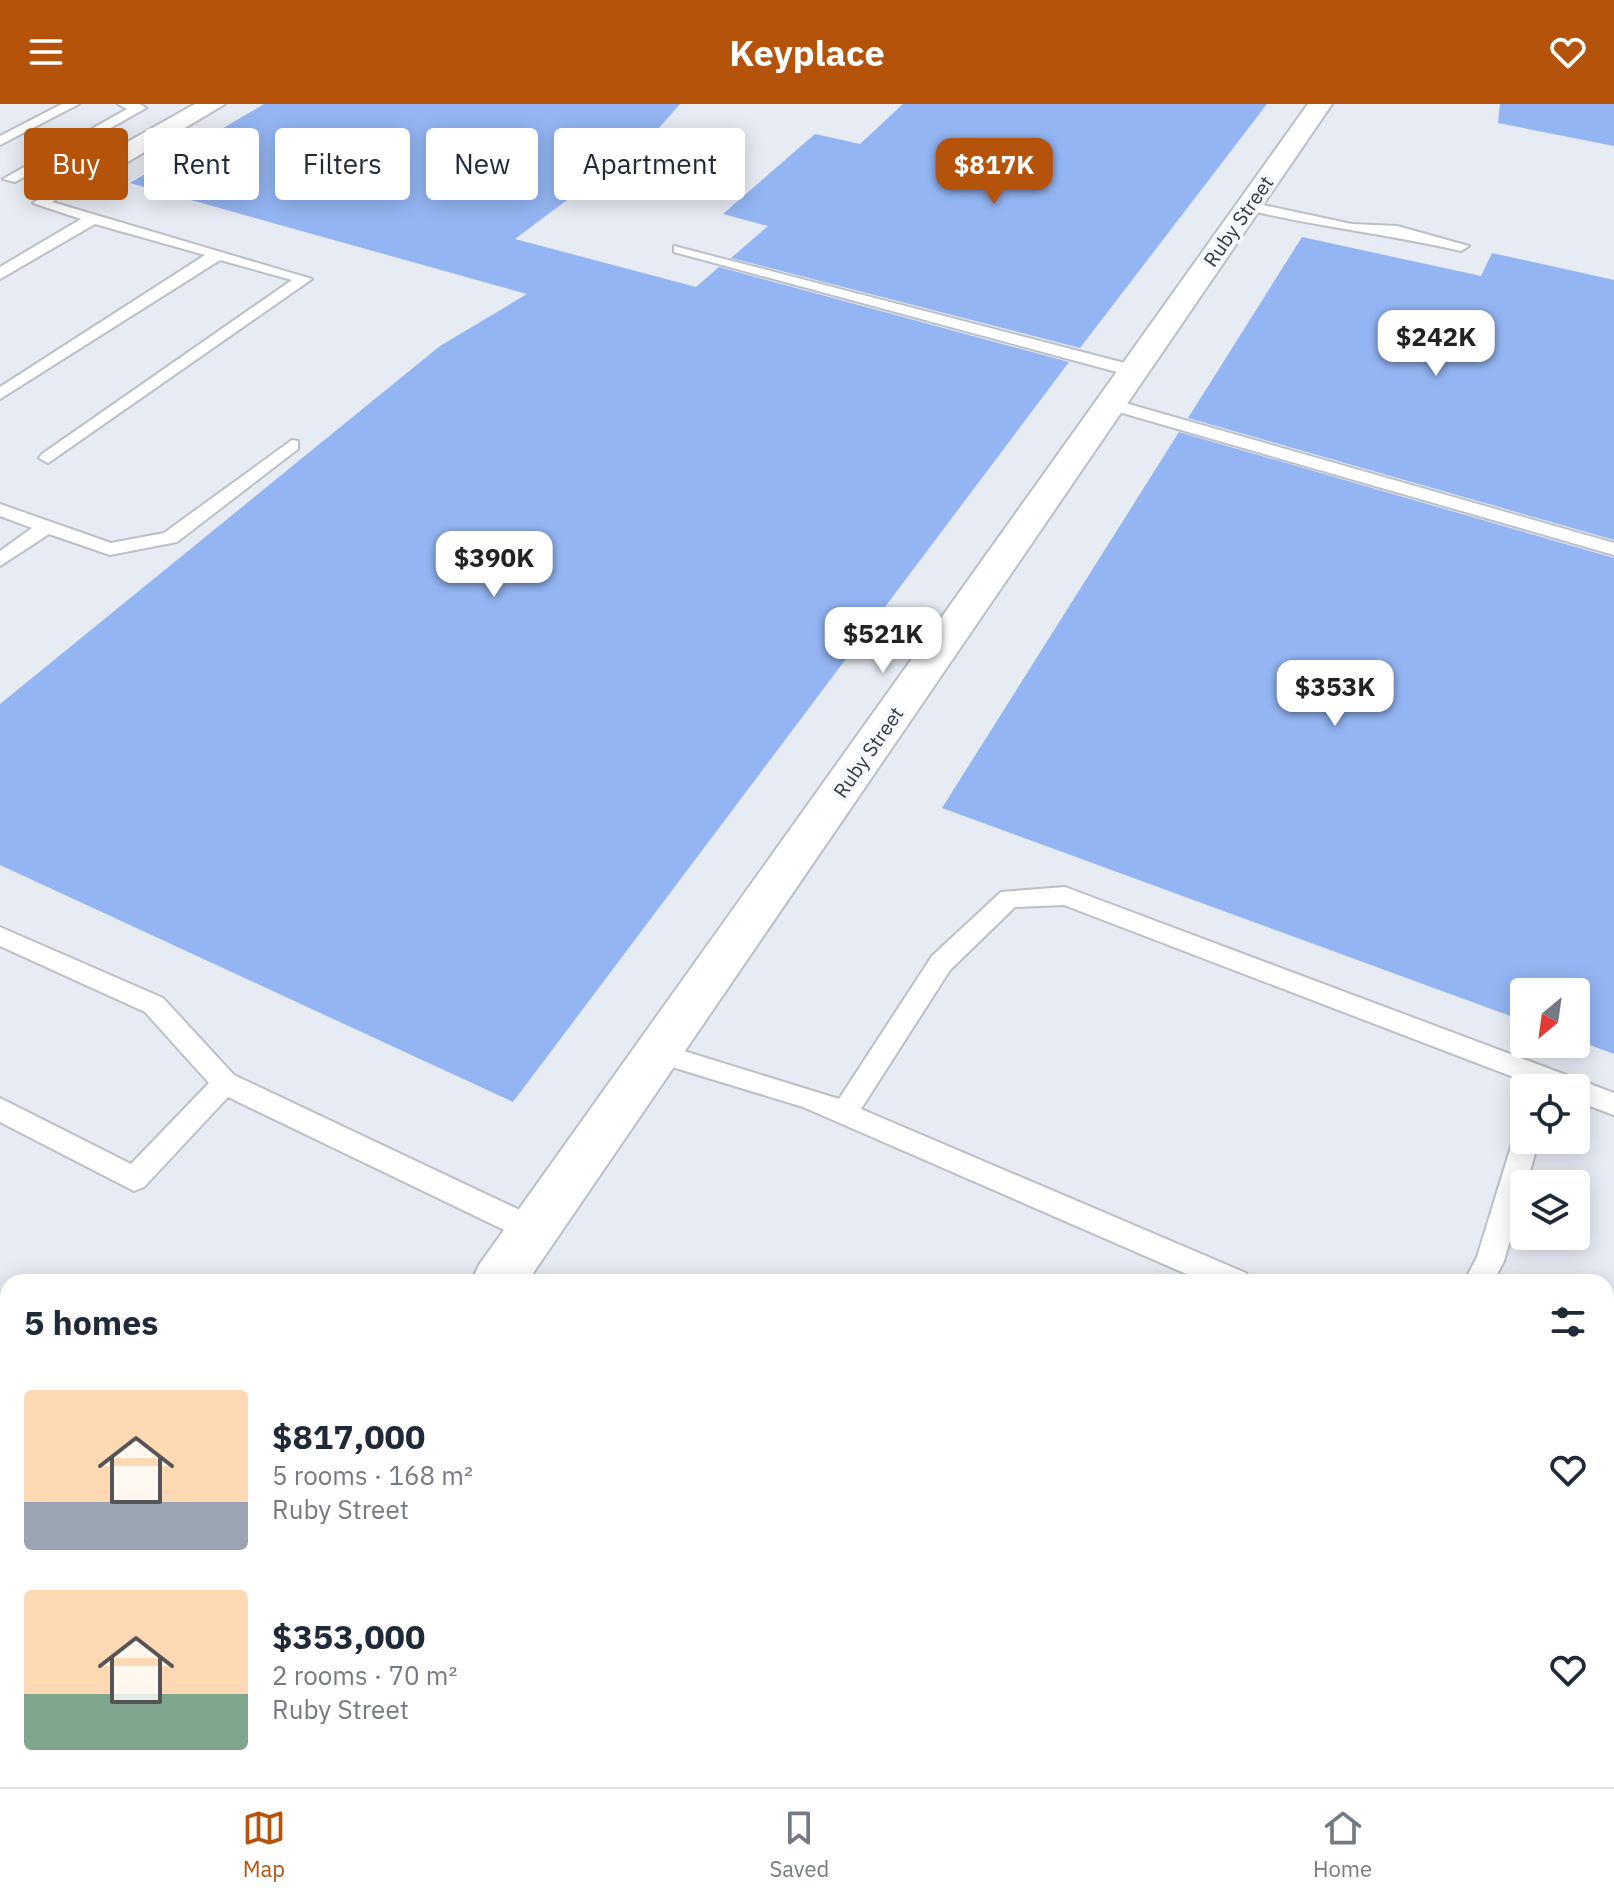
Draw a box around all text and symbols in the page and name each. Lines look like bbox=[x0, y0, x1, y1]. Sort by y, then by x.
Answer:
text: Keyplace bbox=[729, 29, 885, 76]
icon: menu bbox=[24, 30, 68, 74]
icon: heart bbox=[1546, 30, 1590, 74]
chip: Buy bbox=[24, 128, 128, 200]
chip: Rent bbox=[144, 128, 259, 200]
chip: Filters bbox=[275, 128, 410, 200]
chip: New bbox=[426, 128, 538, 200]
chip: Apartment bbox=[554, 128, 745, 200]
pin: $817K bbox=[938, 138, 1050, 206]
text: $817K bbox=[954, 147, 1034, 181]
street label: Ruby Street bbox=[1197, 170, 1279, 272]
pin: $242K bbox=[1380, 310, 1492, 378]
text: $242K bbox=[1396, 319, 1476, 353]
pin: $390K bbox=[438, 531, 550, 599]
text: $390K bbox=[454, 540, 534, 574]
pin: $521K bbox=[827, 607, 939, 675]
text: $521K bbox=[843, 616, 923, 650]
pin: $353K bbox=[1279, 660, 1391, 728]
text: $353K bbox=[1295, 669, 1375, 703]
street label: Ruby Street bbox=[827, 701, 909, 803]
north arrow bbox=[1510, 978, 1590, 1058]
map controls bbox=[1510, 978, 1590, 1250]
button: locate bbox=[1510, 1074, 1590, 1154]
button: layers bbox=[1510, 1170, 1590, 1250]
text: 5 homes bbox=[24, 1300, 159, 1344]
icon: filters bbox=[1546, 1300, 1590, 1344]
text: $817,000 bbox=[272, 1414, 425, 1458]
icon: home bbox=[88, 1422, 184, 1518]
icon: heart bbox=[1546, 1448, 1590, 1492]
text: 5 rooms · 168 m² bbox=[272, 1458, 473, 1492]
text: Ruby Street bbox=[272, 1492, 409, 1526]
text: $353,000 bbox=[272, 1614, 425, 1658]
icon: home bbox=[88, 1622, 184, 1718]
icon: heart bbox=[1546, 1648, 1590, 1692]
text: 2 rooms · 70 m² bbox=[272, 1658, 457, 1692]
text: Ruby Street bbox=[272, 1692, 409, 1726]
tab: Map bbox=[242, 1806, 286, 1883]
tab: Saved bbox=[769, 1806, 829, 1883]
tab: Home bbox=[1313, 1806, 1372, 1883]

